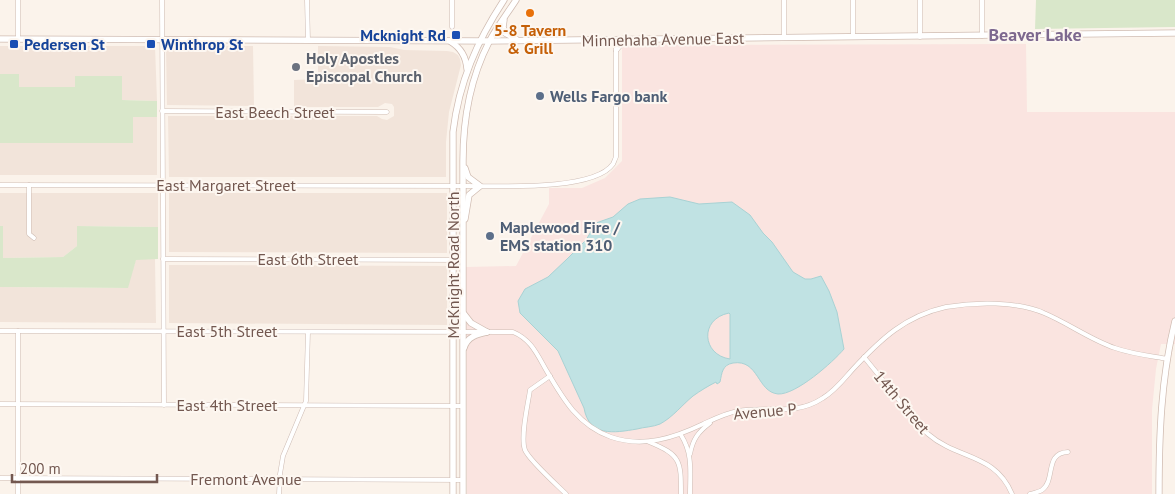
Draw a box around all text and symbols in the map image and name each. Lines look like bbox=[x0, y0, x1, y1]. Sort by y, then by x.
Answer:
marker: 5-8 Tavern & Grill bbox=[524, 7, 536, 19]
place label: 5-8 Tavern & Grill bbox=[494, 20, 566, 58]
district label: Beaver Lake bbox=[988, 23, 1082, 46]
place label: Mcknight Rd bbox=[360, 25, 446, 45]
street label: Minnehaha Avenue East bbox=[582, 28, 745, 50]
marker: Mcknight Rd bbox=[450, 29, 462, 41]
place label: Pedersen St bbox=[24, 34, 105, 54]
place label: Winthrop St bbox=[161, 34, 243, 54]
marker: Pedersen St bbox=[8, 38, 20, 50]
marker: Winthrop St bbox=[145, 38, 157, 50]
place label: Holy Apostles Episcopal Church bbox=[306, 48, 422, 86]
marker: Holy Apostles Episcopal Church bbox=[290, 61, 302, 73]
place label: Wells Fargo bank bbox=[550, 86, 667, 106]
marker: Wells Fargo bank bbox=[534, 90, 546, 102]
street label: East Beech Street bbox=[215, 102, 335, 122]
street label: East Margaret Street bbox=[156, 175, 296, 195]
street label: McKnight Road North bbox=[443, 192, 463, 338]
place label: Maplewood Fire / EMS station 310 bbox=[500, 217, 621, 255]
marker: Maplewood Fire / EMS station 310 bbox=[484, 230, 496, 242]
street label: East 6th Street bbox=[258, 249, 359, 269]
street label: East 5th Street bbox=[177, 321, 278, 341]
street label: 14th Street bbox=[870, 366, 935, 438]
street label: East 4th Street bbox=[177, 395, 278, 415]
street label: Avenue P bbox=[733, 398, 797, 424]
scale bar bbox=[12, 452, 158, 484]
text: 200 m bbox=[20, 459, 61, 478]
street label: Fremont Avenue bbox=[190, 469, 302, 489]

